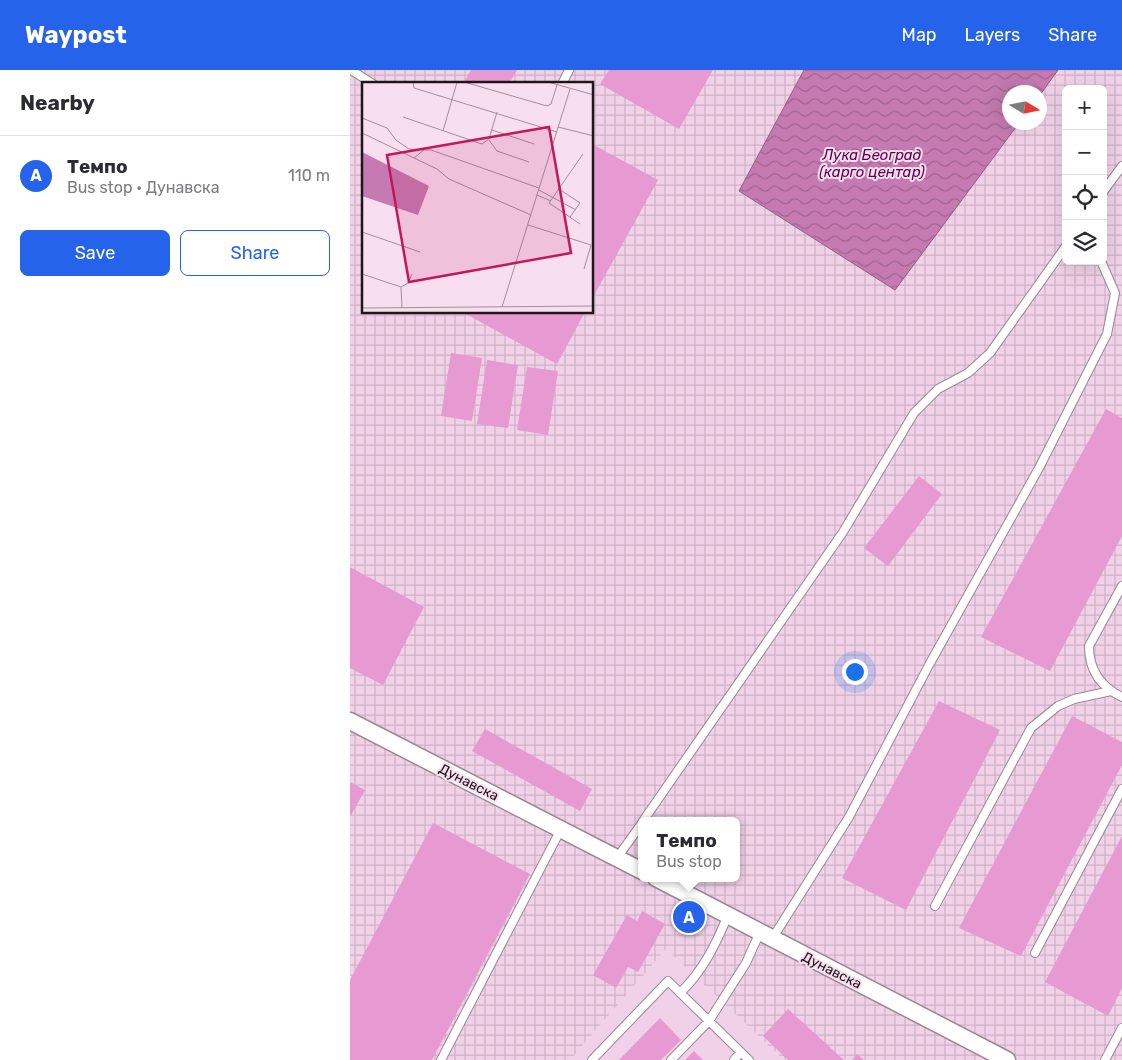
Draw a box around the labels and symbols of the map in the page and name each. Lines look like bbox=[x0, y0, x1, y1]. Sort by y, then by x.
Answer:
inset map bbox=[362, 82, 594, 314]
north arrow bbox=[1002, 85, 1047, 130]
water label: Лука Београд (карго центар) bbox=[819, 146, 925, 181]
your location bbox=[842, 659, 868, 685]
street label: Дунавска bbox=[436, 760, 501, 805]
pin: A bbox=[673, 898, 705, 936]
street label: Дунавска bbox=[799, 948, 864, 993]

